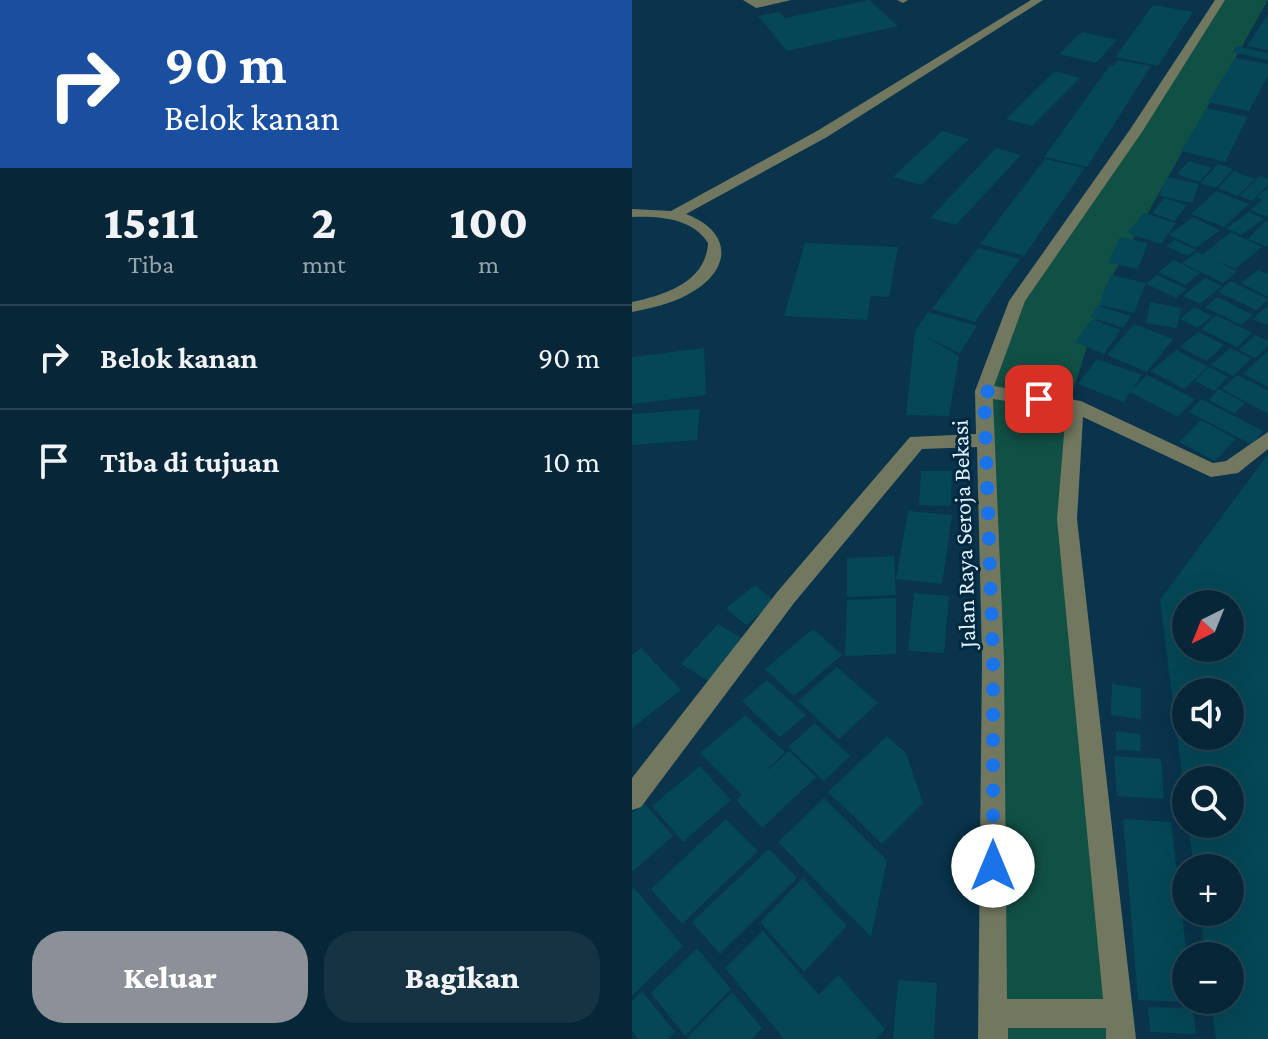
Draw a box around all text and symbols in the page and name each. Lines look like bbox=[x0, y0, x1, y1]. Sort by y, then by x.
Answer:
icon: right bbox=[32, 32, 136, 136]
text: 90 m bbox=[164, 33, 287, 95]
text: Belok kanan bbox=[164, 98, 340, 138]
text: 15:11 bbox=[104, 195, 198, 248]
text: 2 bbox=[311, 195, 336, 248]
text: 100 bbox=[449, 195, 528, 248]
text: Tiba bbox=[128, 250, 174, 279]
text: mnt bbox=[302, 250, 346, 279]
text: m bbox=[478, 250, 499, 279]
icon: right bbox=[32, 335, 76, 379]
text: Belok kanan bbox=[100, 341, 258, 374]
text: 90 m bbox=[538, 341, 600, 374]
pin bbox=[1005, 365, 1073, 433]
icon: arrive bbox=[1017, 377, 1061, 421]
street label: Jalan Raya Seroja Bekasi bbox=[946, 419, 981, 651]
icon: arrive bbox=[32, 439, 76, 483]
text: Tiba di tujuan bbox=[100, 445, 279, 478]
text: 10 m bbox=[543, 445, 600, 478]
north arrow bbox=[1172, 590, 1244, 662]
map controls bbox=[1172, 590, 1244, 1014]
button: sound bbox=[1172, 678, 1244, 750]
button: search bbox=[1172, 766, 1244, 838]
position arrow bbox=[951, 824, 1035, 908]
button: + bbox=[1172, 854, 1244, 926]
button: Keluar bbox=[32, 931, 308, 1023]
button: Bagikan bbox=[324, 931, 600, 1023]
button: − bbox=[1172, 942, 1244, 1014]

